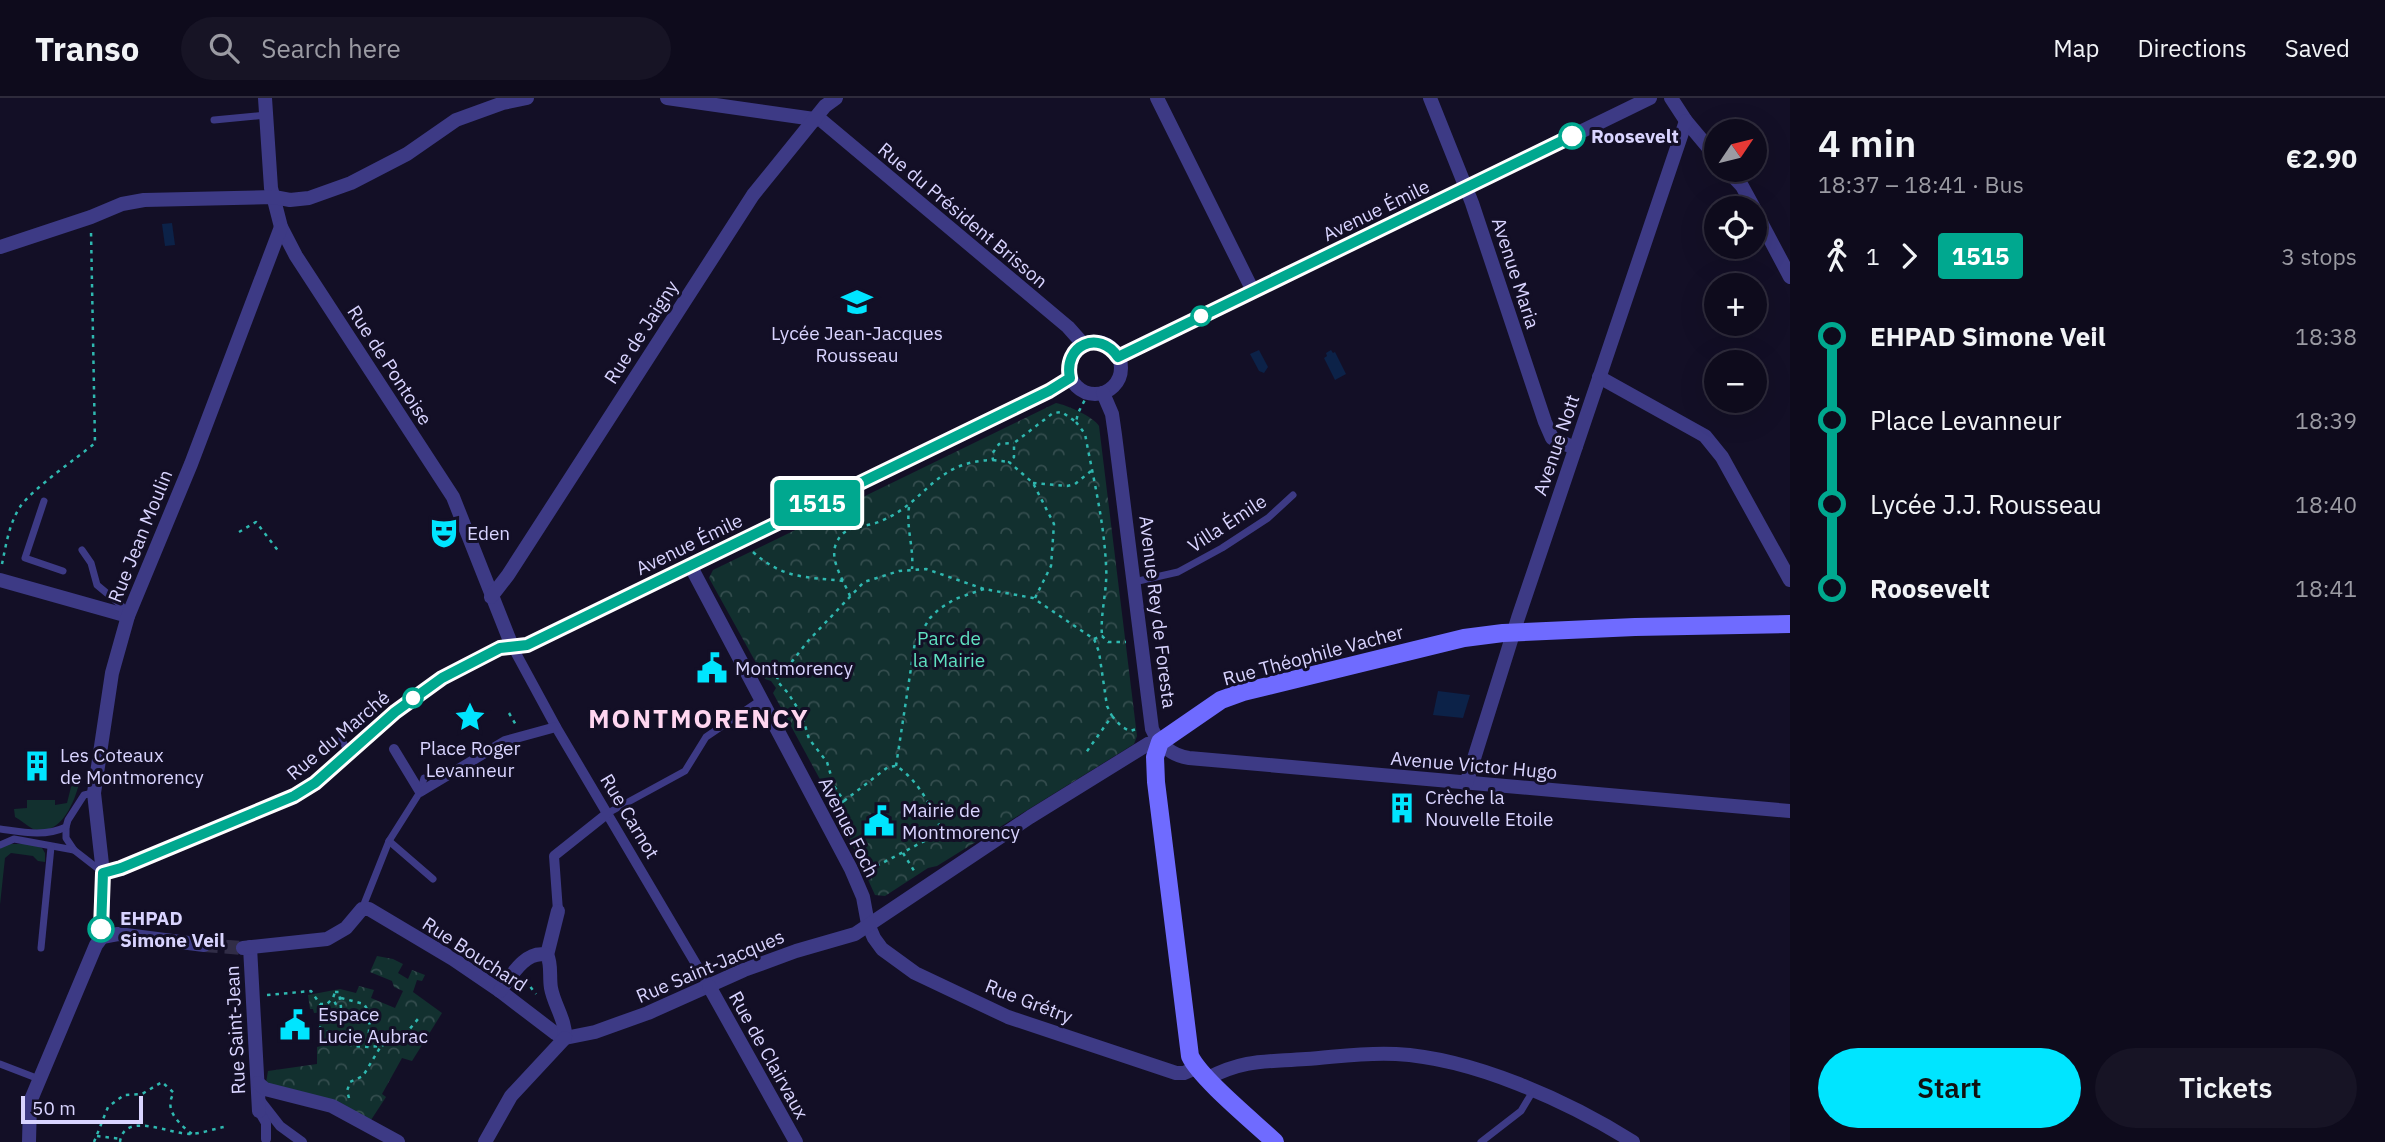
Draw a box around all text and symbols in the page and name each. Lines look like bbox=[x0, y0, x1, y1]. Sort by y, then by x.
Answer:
search box bbox=[181, 17, 671, 80]
text: Transo bbox=[35, 27, 139, 70]
icon: search bbox=[205, 29, 243, 67]
text: Search here bbox=[261, 31, 401, 65]
text: Map bbox=[2053, 32, 2099, 64]
text: Directions bbox=[2137, 32, 2247, 64]
text: Saved bbox=[2285, 32, 2350, 64]
text: 4 min bbox=[1818, 118, 1916, 167]
north arrow bbox=[1704, 119, 1768, 182]
map controls bbox=[1704, 119, 1767, 413]
marker: Roosevelt bbox=[1559, 123, 1585, 149]
place label: Roosevelt bbox=[1591, 124, 1679, 148]
street label: Rue du Président Brisson bbox=[873, 137, 1053, 293]
text: €2.90 bbox=[2286, 141, 2357, 175]
text: 18:37 – 18:41 · Bus bbox=[1818, 169, 2024, 199]
street label: Avenue Émile bbox=[1319, 174, 1433, 246]
button: locate bbox=[1704, 196, 1767, 259]
street label: Avenue Maria bbox=[1487, 214, 1545, 332]
icon: walk bbox=[1818, 237, 1856, 275]
icon: forward bbox=[1890, 237, 1928, 275]
text: 1515 bbox=[1952, 240, 2009, 272]
text: 1 bbox=[1866, 241, 1880, 271]
text: 3 stops bbox=[2281, 241, 2357, 271]
button: + bbox=[1704, 273, 1767, 336]
street label: Rue de Jaigny bbox=[599, 275, 684, 388]
school or university icon: Lycée Jean-Jacques Rousseau bbox=[840, 285, 874, 319]
street label: Rue de Pontoise bbox=[342, 301, 438, 429]
unlabelled marker bbox=[1191, 306, 1211, 326]
text: EHPAD Simone Veil bbox=[1870, 319, 2106, 353]
place label: Lycée Jean-Jacques Rousseau bbox=[771, 321, 943, 367]
text: 18:38 bbox=[2295, 321, 2357, 351]
button: − bbox=[1704, 350, 1767, 413]
street label: Avenue Nott bbox=[1528, 391, 1584, 499]
text: Place Levanneur bbox=[1870, 403, 2061, 437]
text: 18:39 bbox=[2295, 405, 2357, 435]
street label: Rue Jean Moulin bbox=[102, 466, 178, 606]
line badge: 1515 bbox=[768, 480, 866, 526]
text: 1515 bbox=[788, 487, 846, 519]
text: Lycée J.J. Rousseau bbox=[1870, 487, 2102, 521]
street label: Villa Émile bbox=[1183, 489, 1271, 557]
text: 18:40 bbox=[2295, 489, 2357, 519]
street label: Avenue Émile bbox=[632, 508, 746, 580]
street label: Avenue Rey de Foresta bbox=[1134, 514, 1182, 710]
theatre icon: Eden bbox=[427, 516, 461, 550]
place label: Eden bbox=[467, 521, 510, 545]
text: Roosevelt bbox=[1870, 571, 1990, 605]
text: 18:41 bbox=[2295, 573, 2357, 603]
street label: Rue Théophile Vacher bbox=[1220, 619, 1406, 691]
park label: Parc de la Mairie bbox=[913, 626, 985, 672]
public building icon: Montmorency bbox=[695, 651, 729, 685]
place label: Montmorency bbox=[735, 656, 853, 680]
street label: Rue du Marché bbox=[281, 685, 395, 785]
unlabelled marker bbox=[403, 688, 423, 708]
place icon: Place Roger Levanneur bbox=[453, 700, 487, 734]
district label: MONTMORENCY bbox=[588, 701, 810, 735]
place label: Place Roger Levanneur bbox=[419, 736, 521, 782]
place label: Les Coteaux de Montmorency bbox=[60, 743, 204, 789]
street label: Avenue Victor Hugo bbox=[1390, 746, 1558, 784]
building icon: Les Coteaux de Montmorency bbox=[20, 749, 54, 783]
street label: Rue Carnot bbox=[595, 769, 665, 863]
street label: Avenue Foch bbox=[814, 773, 884, 881]
place label: Crèche la Nouvelle Etoile bbox=[1425, 785, 1553, 831]
building icon: Crèche la Nouvelle Etoile bbox=[1385, 791, 1419, 825]
place label: Mairie de Montmorency bbox=[902, 798, 1020, 844]
public building icon: Mairie de Montmorency bbox=[862, 804, 896, 838]
place label: EHPAD Simone Veil bbox=[120, 906, 225, 952]
street label: Rue Bouchard bbox=[418, 911, 532, 997]
marker: EHPAD Simone Veil bbox=[88, 916, 114, 942]
street label: Rue Saint-Jacques bbox=[632, 924, 788, 1008]
street label: Rue Saint-Jean bbox=[220, 965, 250, 1095]
street label: Rue Grétry bbox=[982, 973, 1077, 1029]
street label: Rue de Clairvaux bbox=[724, 987, 814, 1123]
place label: Espace Lucie Aubrac bbox=[318, 1002, 428, 1048]
public building icon: Espace Lucie Aubrac bbox=[278, 1008, 312, 1042]
button: Start bbox=[1818, 1048, 2081, 1128]
button: Tickets bbox=[2095, 1048, 2357, 1128]
scale bar bbox=[21, 1093, 144, 1125]
text: 50 m bbox=[32, 1096, 76, 1120]

